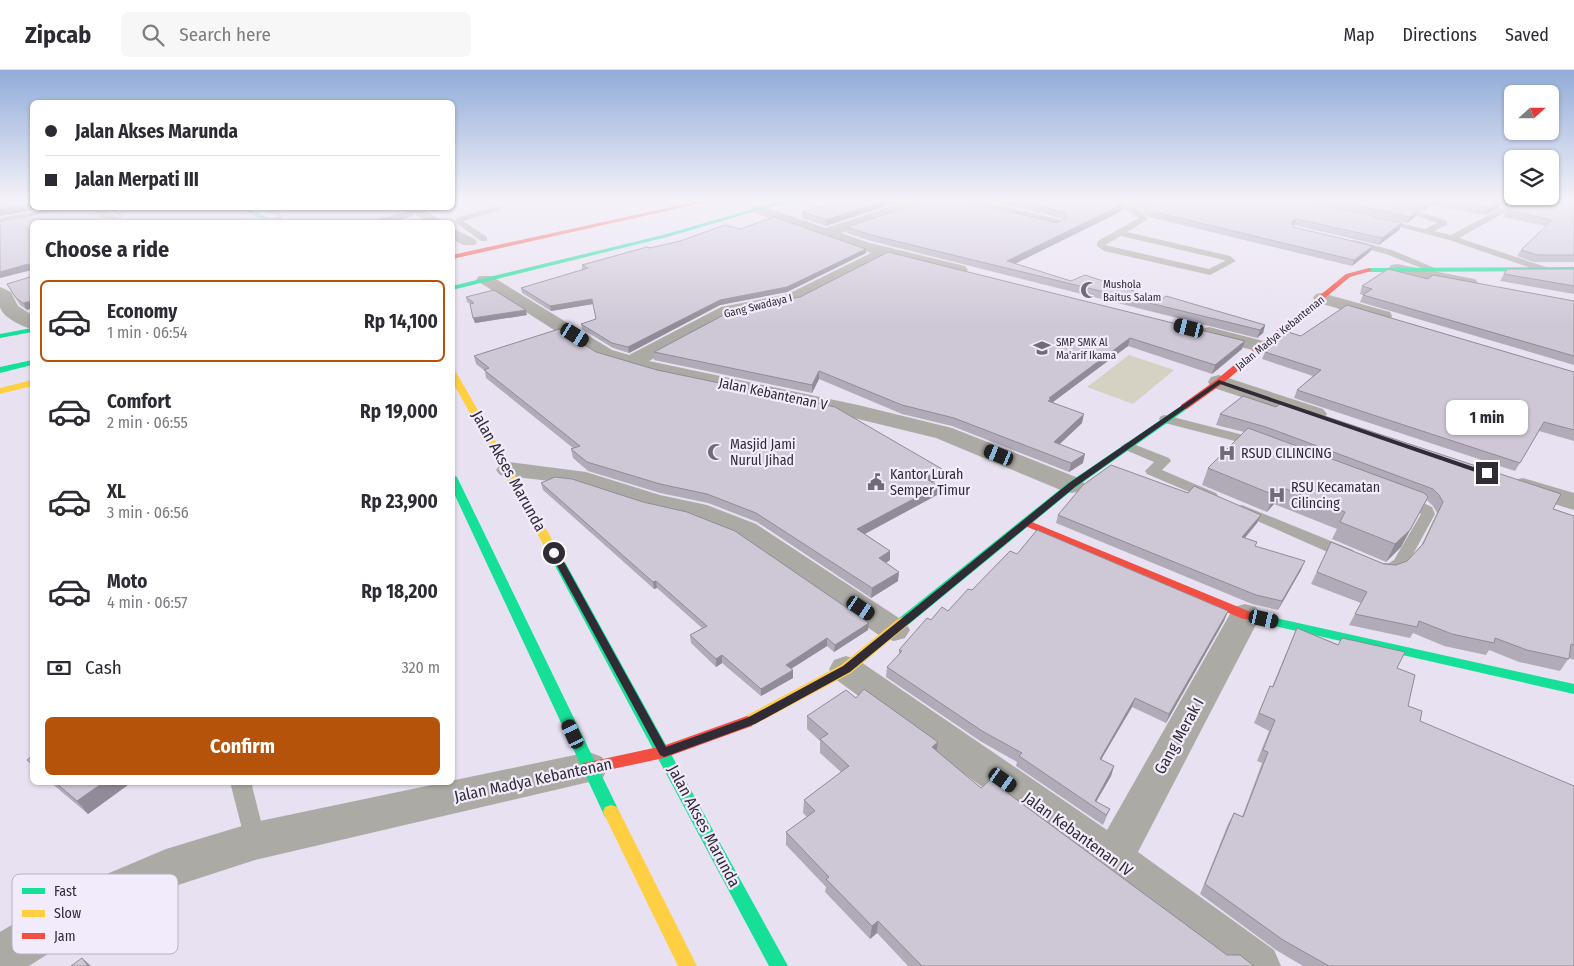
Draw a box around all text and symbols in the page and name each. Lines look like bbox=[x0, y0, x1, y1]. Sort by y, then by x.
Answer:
search box bbox=[121, 12, 471, 57]
text: Zipcab bbox=[25, 21, 91, 49]
icon: search bbox=[139, 21, 167, 49]
text: Search here bbox=[179, 23, 271, 46]
text: Map bbox=[1343, 24, 1375, 46]
text: Directions bbox=[1403, 24, 1477, 46]
text: Saved bbox=[1505, 24, 1549, 46]
north arrow bbox=[1504, 85, 1559, 140]
map controls bbox=[1504, 85, 1559, 205]
text: Jalan Akses Marunda bbox=[75, 120, 238, 143]
button: layers bbox=[1504, 150, 1559, 205]
text: Jalan Merpati III bbox=[75, 168, 199, 191]
text: Choose a ride bbox=[45, 236, 169, 263]
place label: Mushola Baitus Salam bbox=[1103, 278, 1161, 304]
mosque icon: Mushola Baitus Salam bbox=[1079, 280, 1099, 300]
street label: Gang Swadaya I bbox=[723, 291, 793, 321]
street label: Jalan Madya Kebantenan bbox=[1233, 293, 1327, 373]
icon: car bbox=[47, 299, 92, 344]
text: Economy bbox=[107, 300, 177, 323]
text: Rp 14,100 bbox=[364, 310, 438, 333]
car bbox=[1172, 317, 1205, 339]
car bbox=[558, 321, 591, 349]
text: 1 min · 06:54 bbox=[107, 323, 188, 342]
place label: SMP SMK Al Ma'arif Ikama bbox=[1056, 336, 1116, 362]
school or university icon: SMP SMK Al Ma'arif Ikama bbox=[1032, 338, 1052, 358]
street label: Jalan Kebantenan V bbox=[717, 374, 830, 414]
icon: car bbox=[47, 389, 92, 434]
text: Comfort bbox=[107, 390, 171, 413]
text: Rp 19,000 bbox=[360, 400, 438, 423]
callout: 1 min bbox=[1446, 400, 1528, 436]
street label: Jalan Akses Marunda bbox=[468, 407, 550, 535]
text: 1 min bbox=[1470, 408, 1504, 427]
text: 2 min · 06:55 bbox=[107, 413, 188, 432]
place label: Masjid Jami Nurul Jihad bbox=[730, 436, 796, 469]
mosque icon: Masjid Jami Nurul Jihad bbox=[706, 442, 726, 462]
car bbox=[982, 442, 1015, 468]
hospital icon: RSUD CILINCING bbox=[1217, 443, 1237, 463]
place label: RSUD CILINCING bbox=[1241, 445, 1332, 462]
route end bbox=[1476, 462, 1498, 484]
place label: Kantor Lurah Semper Timur bbox=[890, 466, 970, 499]
public building icon: Kantor Lurah Semper Timur bbox=[866, 472, 886, 492]
icon: car bbox=[47, 479, 92, 524]
place label: RSU Kecamatan Cilincing bbox=[1291, 479, 1380, 512]
text: XL bbox=[107, 480, 126, 503]
hospital icon: RSU Kecamatan Cilincing bbox=[1267, 485, 1287, 505]
text: Rp 23,900 bbox=[361, 490, 438, 513]
text: 3 min · 06:56 bbox=[107, 503, 189, 522]
route start bbox=[543, 542, 565, 564]
icon: car bbox=[47, 569, 92, 614]
text: Moto bbox=[107, 570, 147, 593]
text: Rp 18,200 bbox=[361, 580, 438, 603]
text: 4 min · 06:57 bbox=[107, 593, 187, 612]
car bbox=[844, 593, 877, 623]
car bbox=[1247, 608, 1280, 630]
icon: cash bbox=[45, 654, 73, 682]
text: Cash bbox=[85, 656, 122, 679]
text: 320 m bbox=[401, 658, 440, 677]
street label: Gang Merak I bbox=[1150, 695, 1208, 777]
button: Confirm bbox=[45, 717, 440, 775]
car bbox=[559, 717, 586, 751]
street label: Jalan Madya Kebantenan bbox=[452, 754, 614, 806]
street label: Jalan Akses Marunda bbox=[664, 762, 744, 890]
car bbox=[986, 765, 1019, 795]
street label: Jalan Kebantenan IV bbox=[1020, 788, 1137, 881]
legend bbox=[12, 874, 178, 954]
text: Fast bbox=[54, 883, 77, 900]
text: Slow bbox=[54, 905, 81, 922]
text: Jam bbox=[54, 928, 75, 945]

